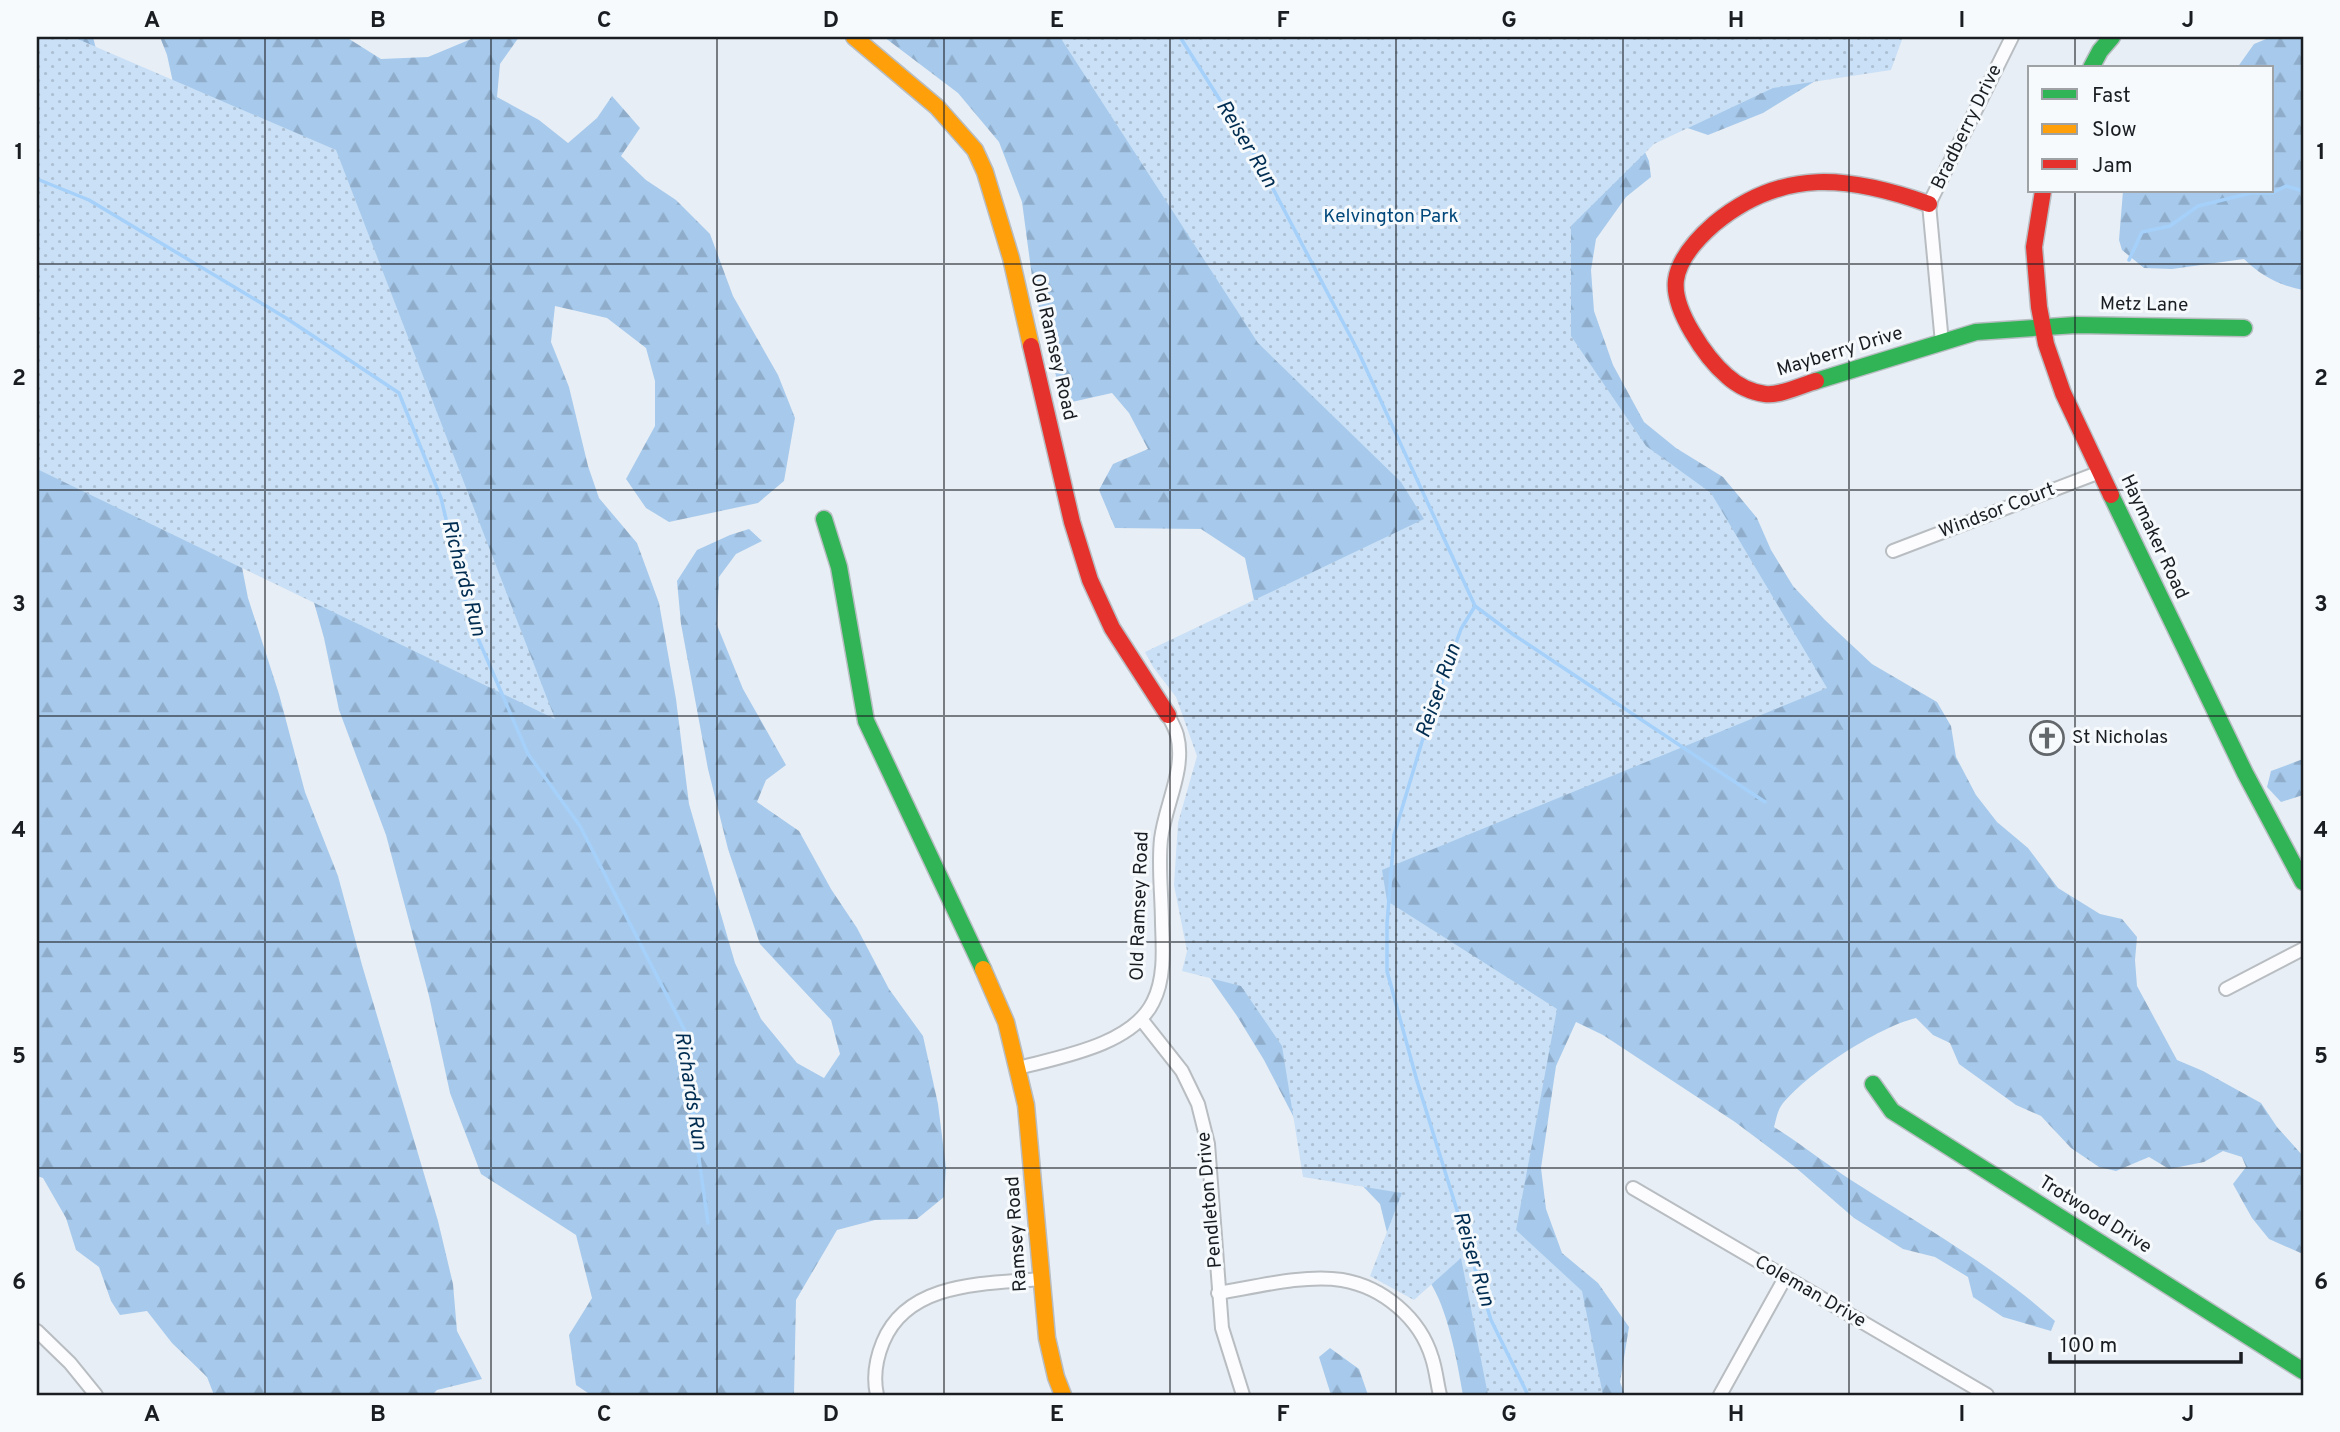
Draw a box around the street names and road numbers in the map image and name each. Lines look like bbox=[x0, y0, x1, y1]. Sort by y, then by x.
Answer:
street label: Bradberry Drive bbox=[1926, 61, 2008, 193]
street label: Old Ramsey Road bbox=[1024, 271, 1082, 423]
street label: Metz Lane bbox=[2100, 292, 2188, 318]
street label: Mayberry Drive bbox=[1774, 321, 1906, 383]
street label: Haymaker Road bbox=[2115, 471, 2193, 603]
street label: Windsor Court bbox=[1936, 478, 2058, 544]
street label: Old Ramsey Road bbox=[1125, 831, 1155, 981]
street label: Pendleton Drive bbox=[1192, 1131, 1228, 1269]
street label: Trotwood Drive bbox=[2034, 1171, 2156, 1259]
street label: Ramsey Road bbox=[1001, 1175, 1033, 1293]
street label: Coleman Drive bbox=[1750, 1250, 1870, 1334]

